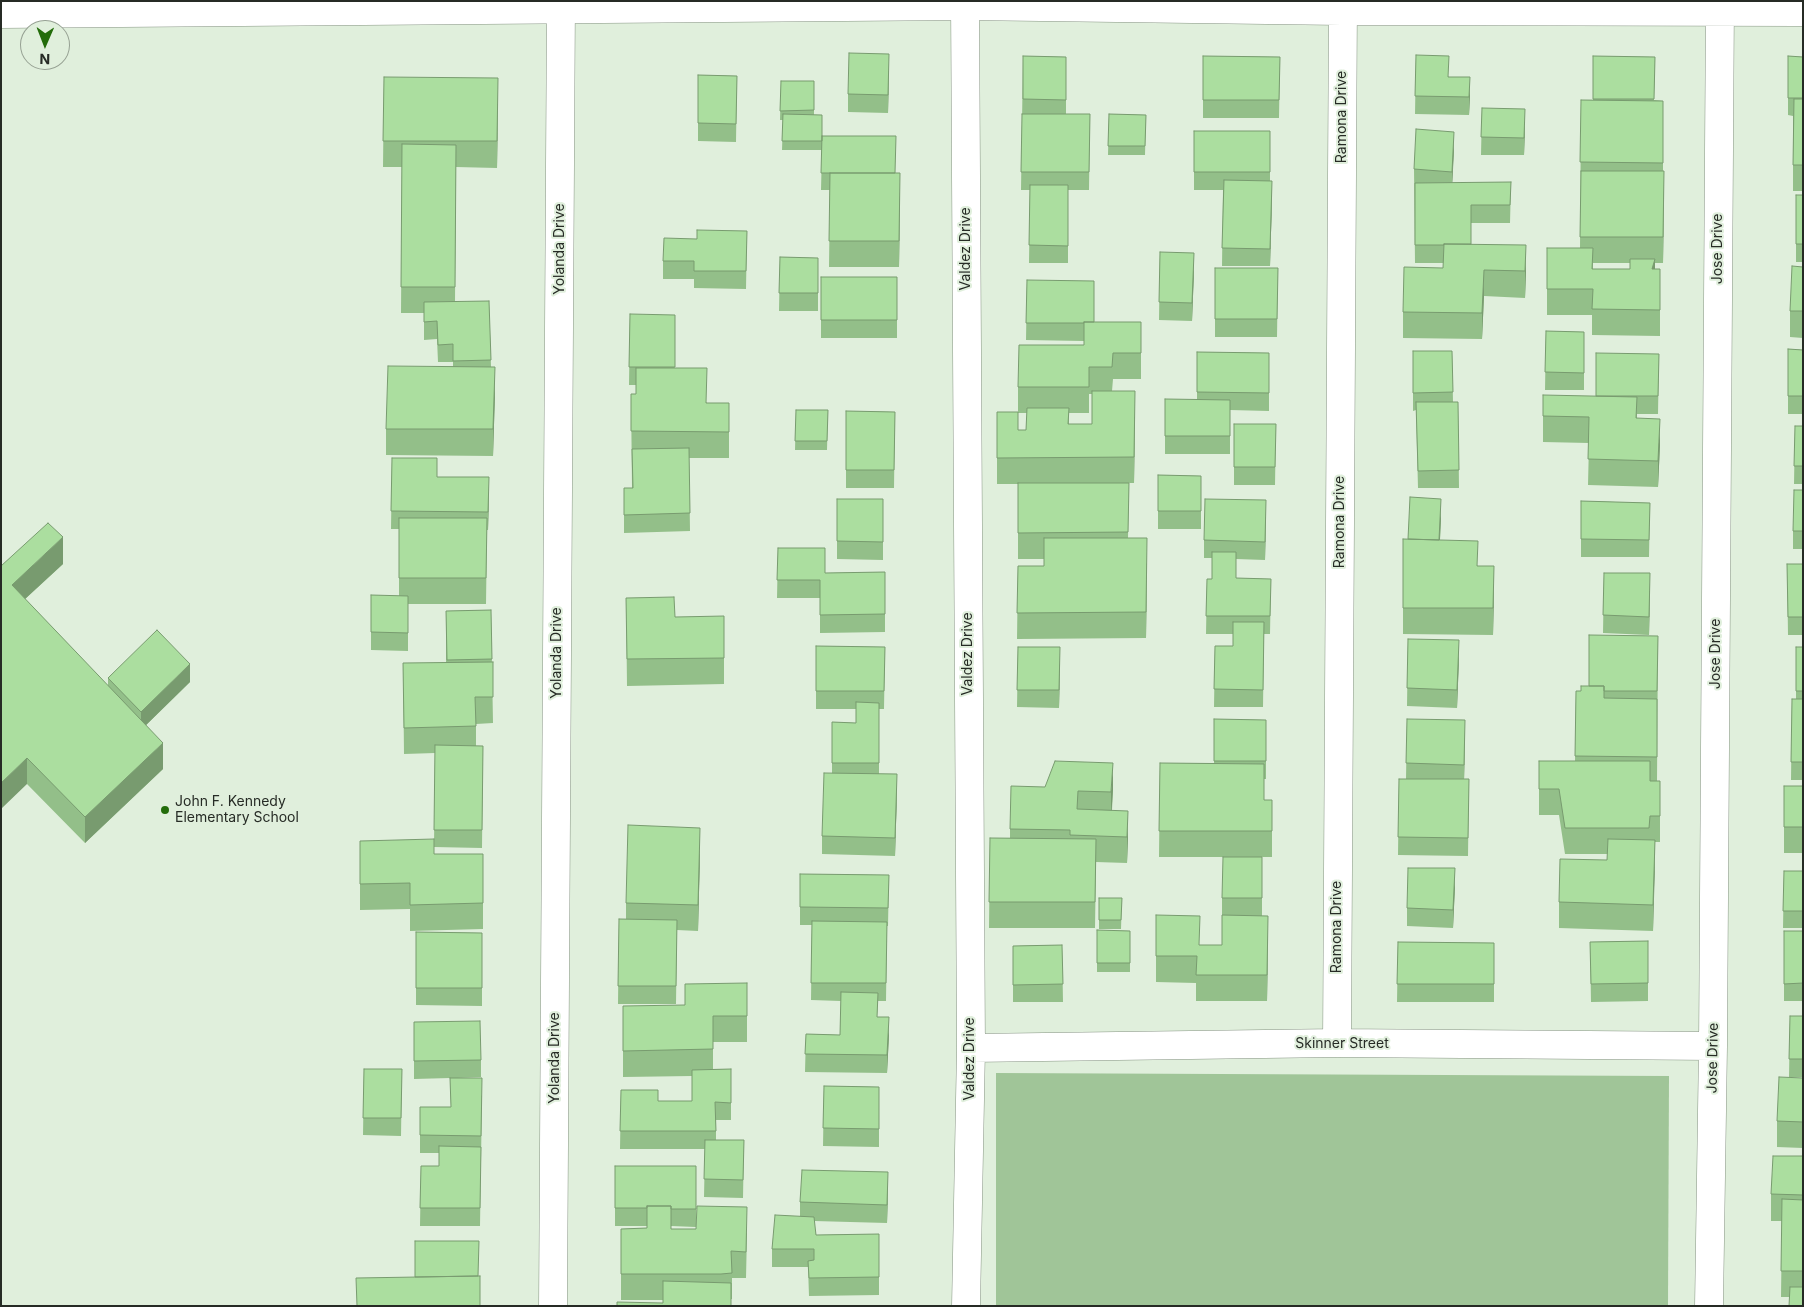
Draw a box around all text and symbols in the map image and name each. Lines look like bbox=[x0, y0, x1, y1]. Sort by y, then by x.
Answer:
north arrow bbox=[20, 20, 70, 70]
text: N bbox=[39, 51, 50, 68]
street label: Ramona Drive bbox=[1334, 71, 1350, 163]
street label: Yolanda Drive bbox=[552, 203, 568, 295]
street label: Valdez Drive bbox=[958, 207, 974, 291]
street label: Jose Drive bbox=[1710, 214, 1726, 284]
street label: Ramona Drive bbox=[1332, 476, 1348, 568]
street label: Yolanda Drive bbox=[549, 607, 565, 699]
street label: Valdez Drive bbox=[960, 612, 976, 696]
street label: Jose Drive bbox=[1708, 619, 1724, 689]
place label: John F. Kennedy Elementary School bbox=[175, 794, 299, 826]
marker: John F. Kennedy Elementary School bbox=[159, 804, 171, 816]
street label: Ramona Drive bbox=[1329, 881, 1345, 973]
street label: Yolanda Drive bbox=[547, 1012, 563, 1104]
street label: Valdez Drive bbox=[962, 1017, 978, 1101]
street label: Jose Drive bbox=[1704, 1023, 1722, 1093]
street label: Skinner Street bbox=[1295, 1036, 1389, 1052]

